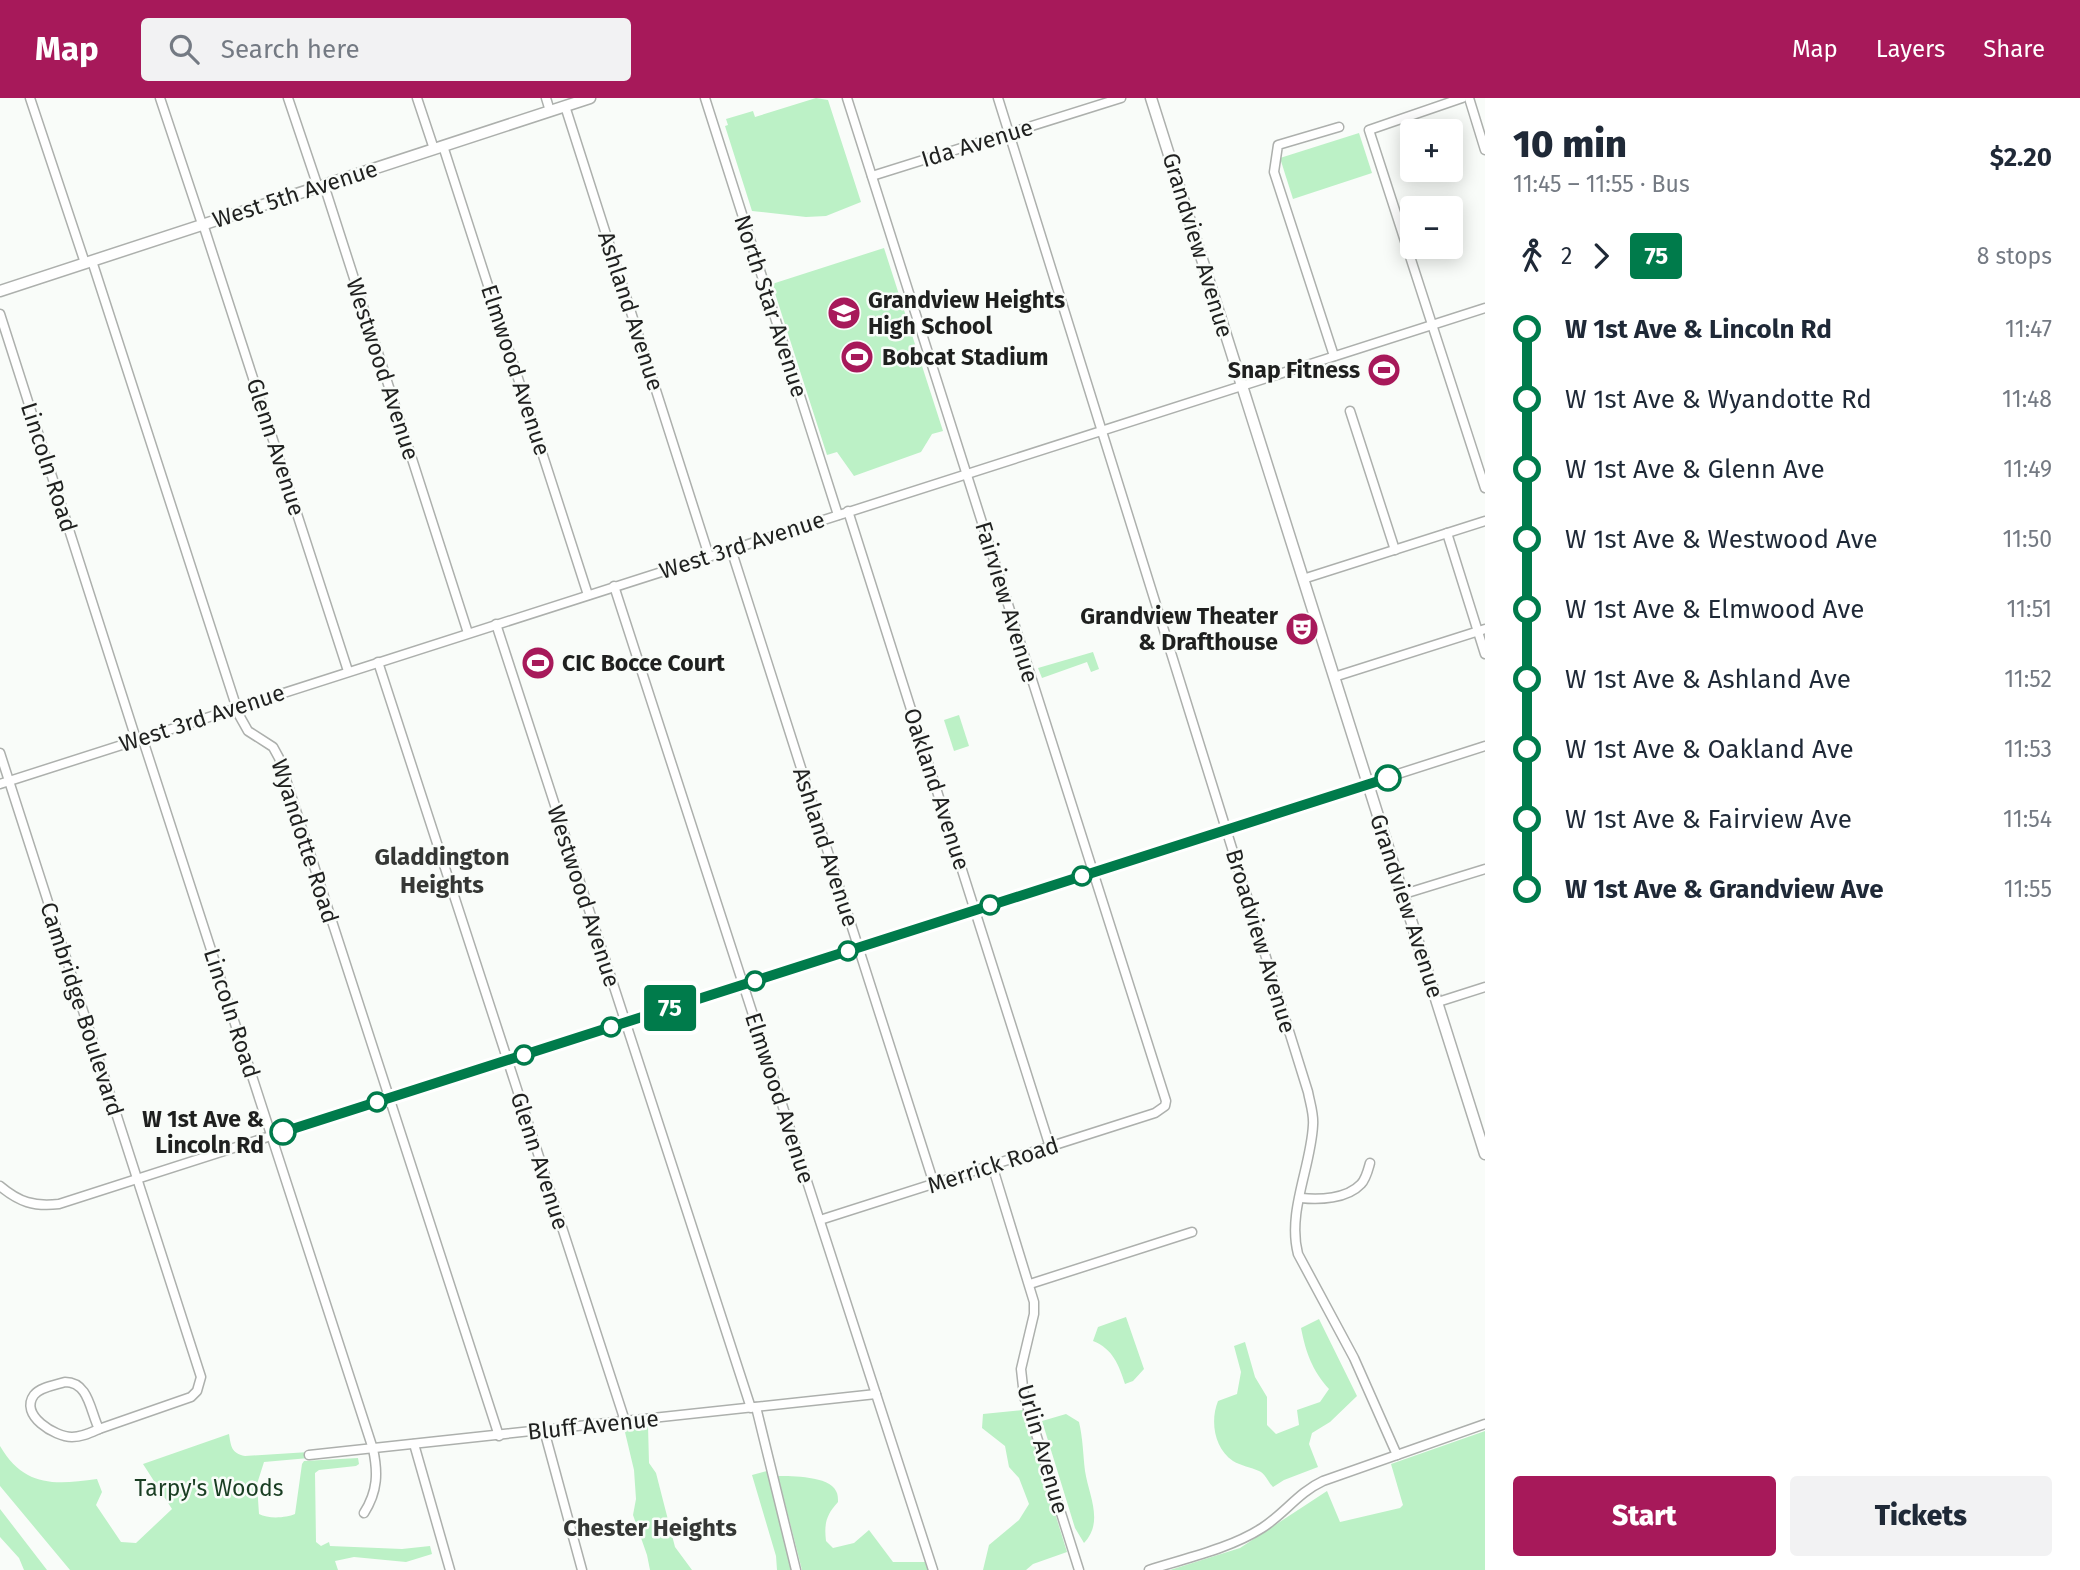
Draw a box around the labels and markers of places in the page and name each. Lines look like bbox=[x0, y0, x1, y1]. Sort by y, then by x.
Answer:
place label: Grandview Heights High School bbox=[868, 286, 1065, 340]
school or university icon: Grandview Heights High School bbox=[825, 294, 863, 332]
sports icon: Bobcat Stadium bbox=[838, 338, 876, 376]
place label: Bobcat Stadium bbox=[882, 343, 1048, 371]
sports icon: Snap Fitness bbox=[1365, 351, 1403, 389]
place label: Snap Fitness bbox=[1228, 356, 1360, 384]
place label: Grandview Theater & Drafthouse bbox=[1080, 602, 1279, 656]
theatre icon: Grandview Theater & Drafthouse bbox=[1283, 610, 1321, 648]
sports icon: CIC Bocce Court bbox=[519, 644, 557, 682]
place label: CIC Bocce Court bbox=[562, 649, 726, 677]
unlabelled marker bbox=[1375, 765, 1401, 791]
unlabelled marker bbox=[1072, 866, 1092, 886]
unlabelled marker bbox=[980, 895, 1000, 915]
unlabelled marker bbox=[838, 941, 858, 961]
unlabelled marker bbox=[745, 971, 765, 991]
unlabelled marker bbox=[601, 1017, 621, 1037]
unlabelled marker bbox=[514, 1045, 534, 1065]
unlabelled marker bbox=[367, 1092, 387, 1112]
place label: W 1st Ave & Lincoln Rd bbox=[142, 1105, 264, 1159]
marker: W 1st Ave & Lincoln Rd bbox=[270, 1119, 296, 1145]

